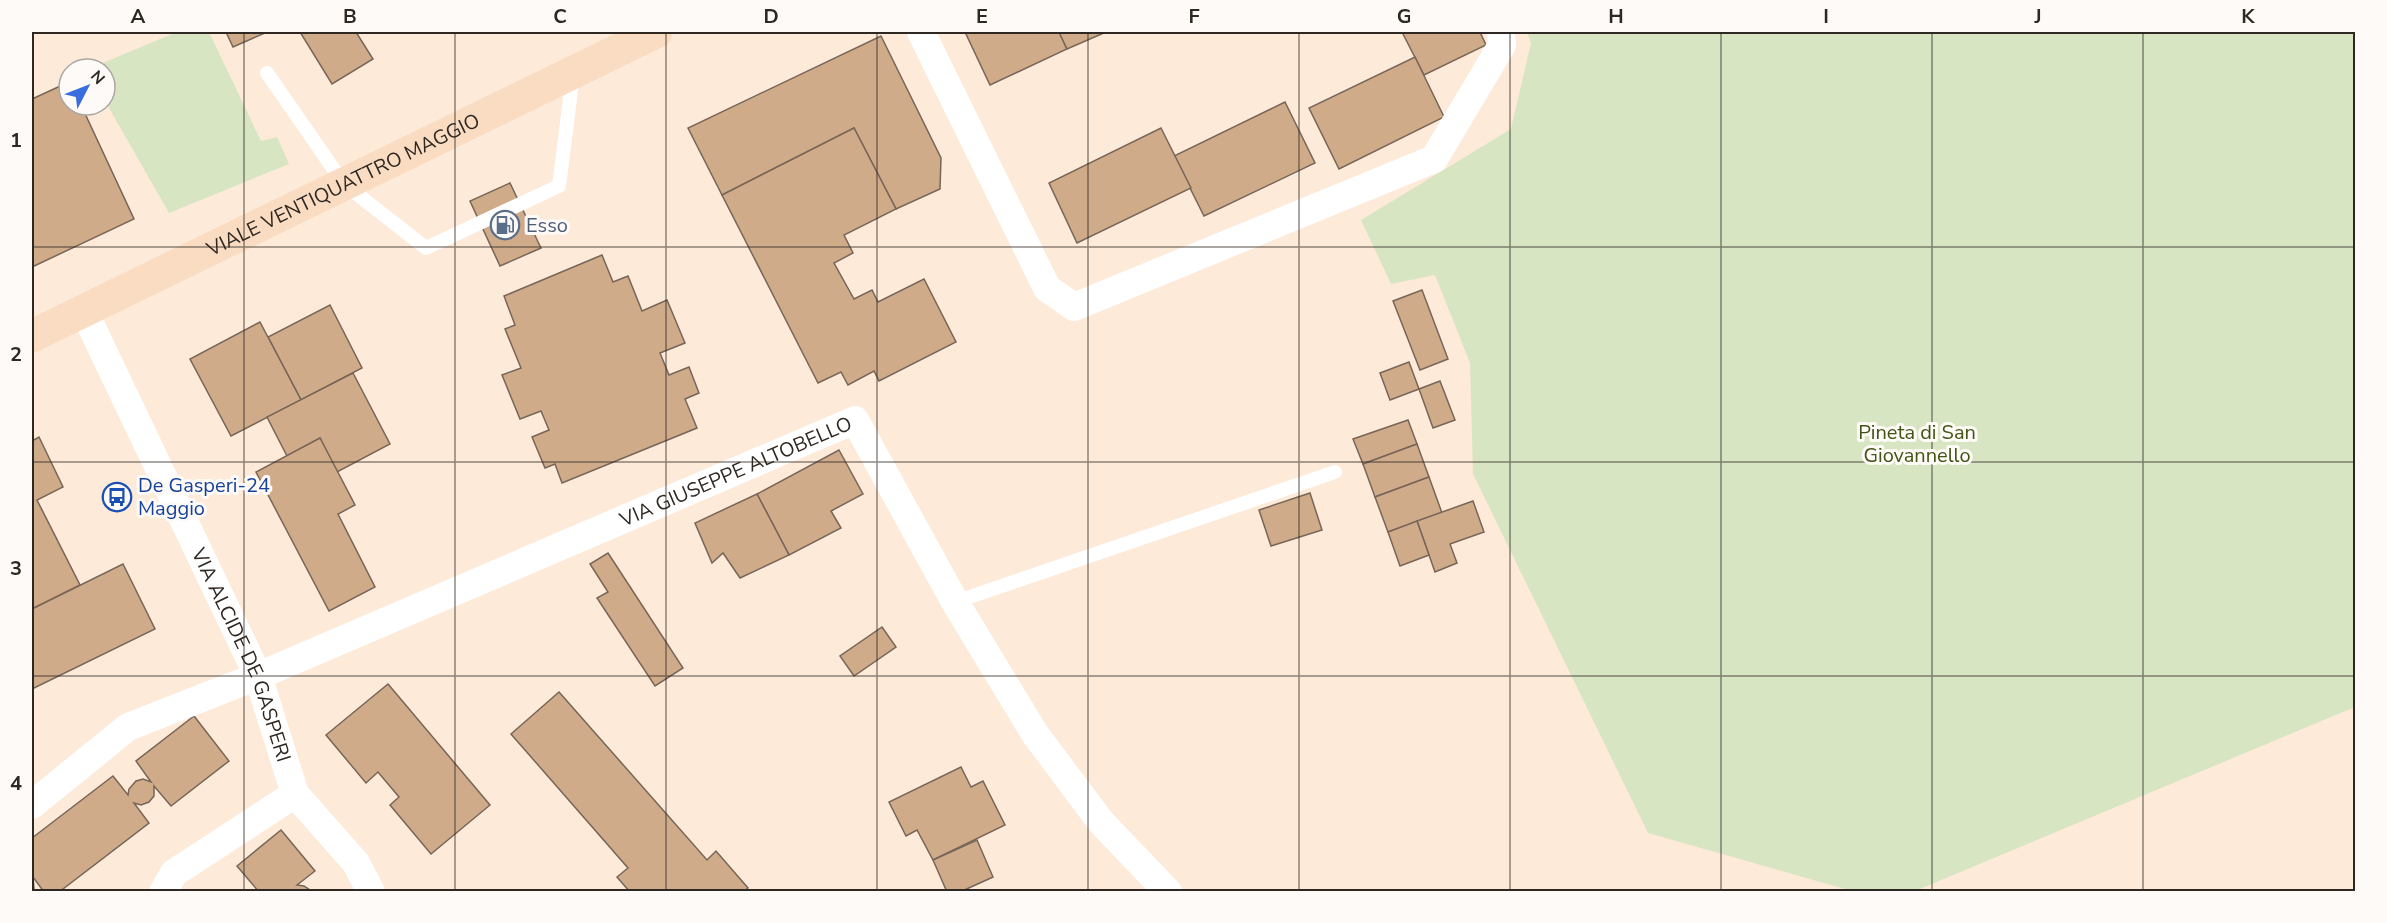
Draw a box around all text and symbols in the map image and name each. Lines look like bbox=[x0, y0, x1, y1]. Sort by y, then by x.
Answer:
text: A bbox=[131, 3, 146, 30]
text: B bbox=[343, 3, 357, 30]
text: C bbox=[553, 3, 567, 30]
text: D bbox=[763, 3, 779, 30]
text: E bbox=[976, 3, 988, 30]
text: F bbox=[1188, 3, 1200, 30]
text: G bbox=[1397, 3, 1411, 30]
text: H bbox=[1608, 3, 1624, 30]
text: I bbox=[1823, 3, 1829, 30]
text: J bbox=[2033, 3, 2042, 30]
text: K bbox=[2241, 3, 2255, 30]
north arrow bbox=[57, 57, 117, 117]
text: N bbox=[85, 66, 110, 89]
street label: VIALE VENTIQUATTRO MAGGIO bbox=[201, 107, 484, 263]
text: 1 bbox=[10, 127, 22, 154]
fuel station icon: Esso bbox=[489, 209, 521, 241]
place label: Esso bbox=[526, 212, 568, 239]
text: 2 bbox=[10, 341, 22, 368]
street label: VIA GIUSEPPE ALTOBELLO bbox=[614, 410, 856, 533]
park label: Pineta di San Giovannello bbox=[1858, 419, 1976, 469]
place label: De Gasperi-24 Maggio bbox=[138, 472, 270, 522]
bus stop icon: De Gasperi-24 Maggio bbox=[101, 481, 133, 513]
street label: VIA ALCIDE DE GASPERI bbox=[185, 543, 298, 765]
text: 3 bbox=[10, 555, 22, 582]
text: 4 bbox=[10, 770, 22, 797]

